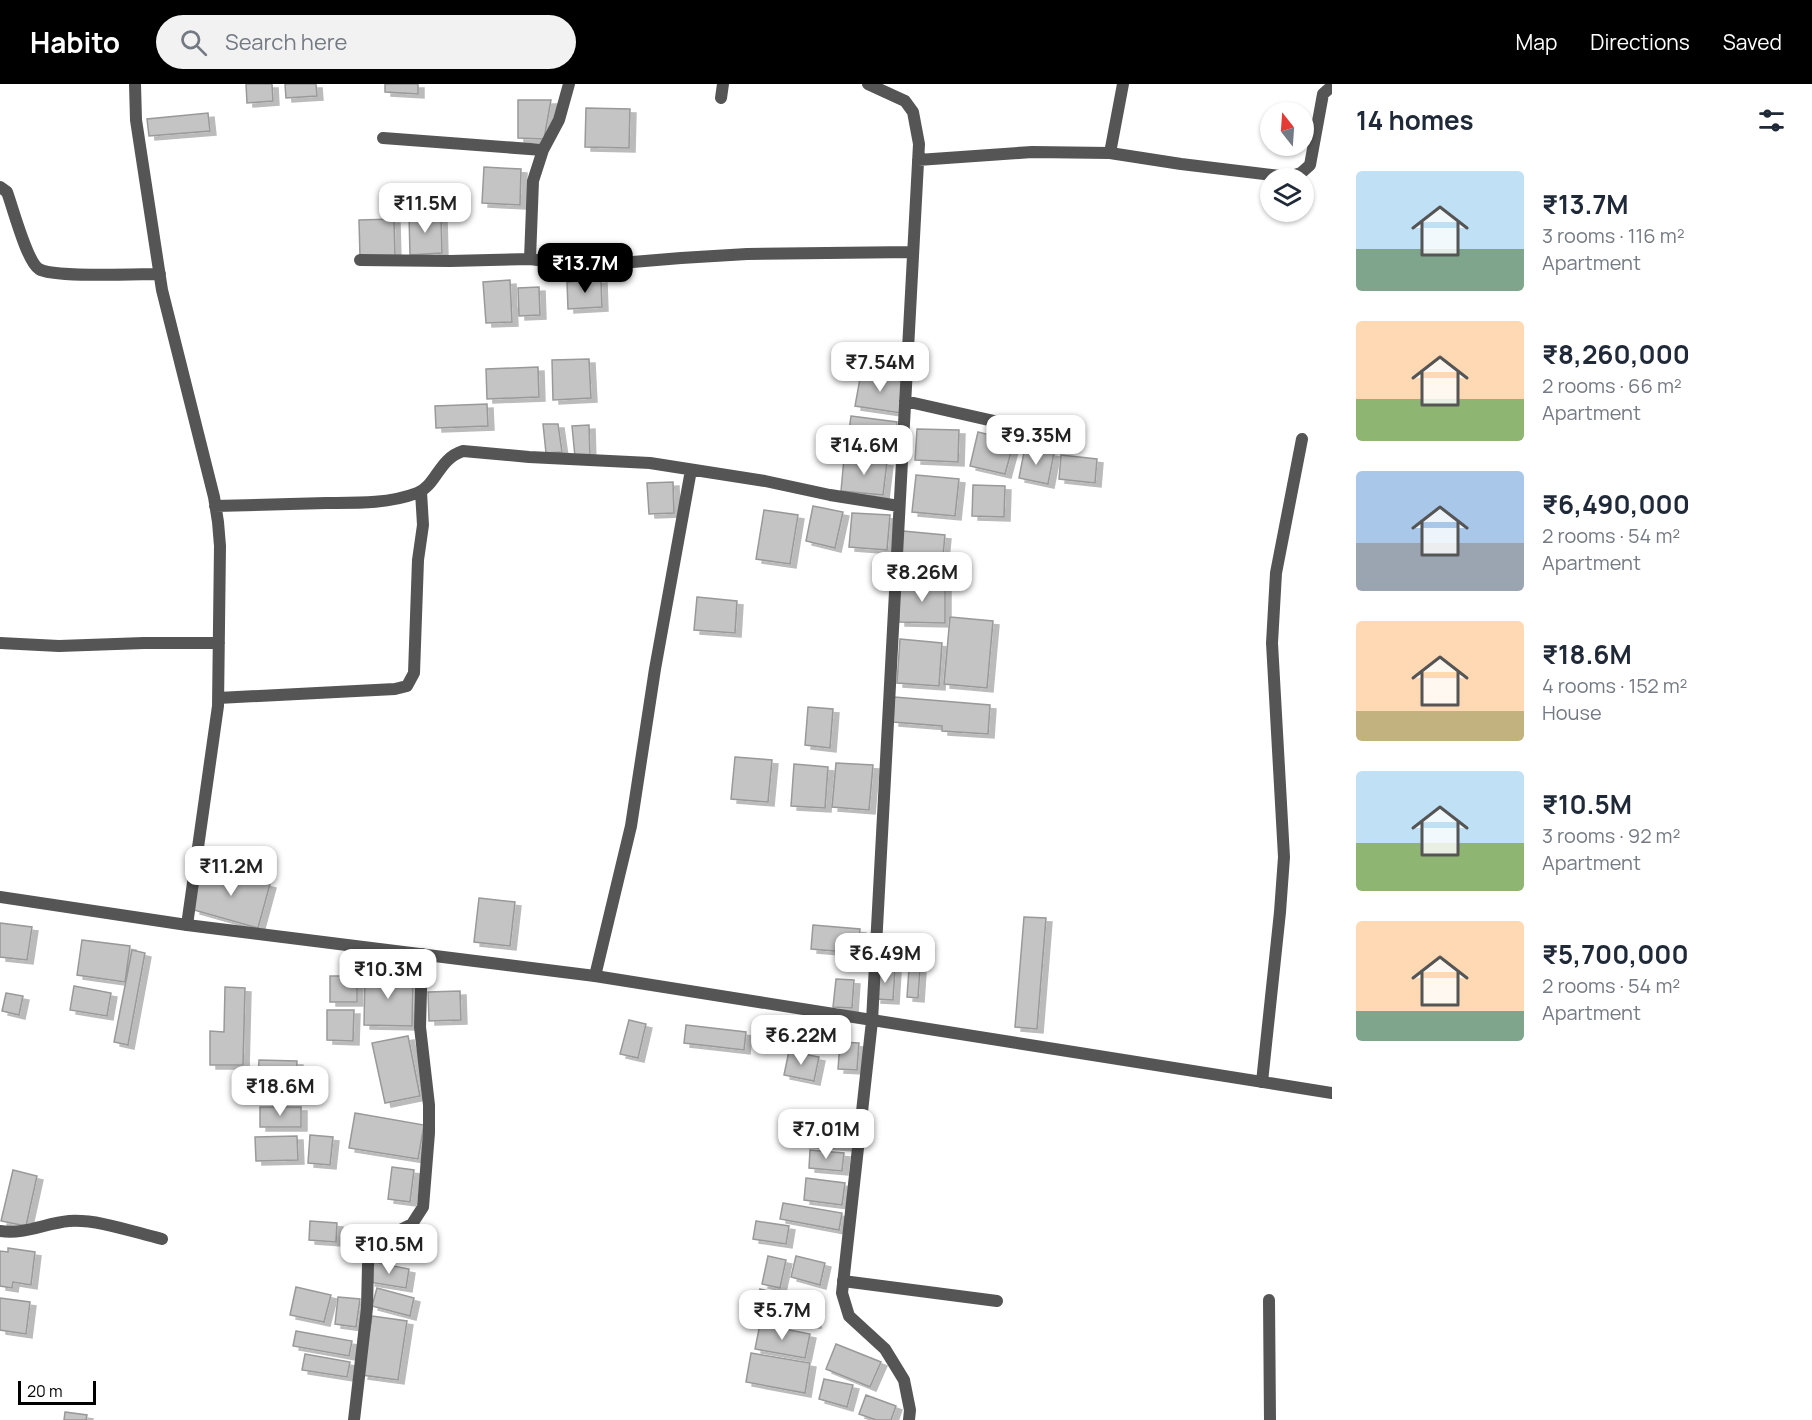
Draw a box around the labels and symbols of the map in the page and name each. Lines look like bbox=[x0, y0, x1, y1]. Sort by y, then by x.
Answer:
north arrow bbox=[1260, 102, 1314, 156]
pin: ₹11.5M bbox=[376, 183, 474, 234]
pin: ₹13.7M bbox=[536, 243, 634, 294]
pin: ₹7.54M bbox=[831, 342, 929, 393]
pin: ₹9.35M bbox=[987, 415, 1085, 466]
pin: ₹14.6M bbox=[815, 425, 913, 476]
pin: ₹8.26M bbox=[873, 552, 971, 603]
pin: ₹11.2M bbox=[182, 846, 280, 897]
pin: ₹6.49M bbox=[836, 933, 934, 984]
pin: ₹10.3M bbox=[339, 949, 437, 1000]
pin: ₹6.22M bbox=[752, 1015, 850, 1066]
pin: ₹18.6M bbox=[231, 1066, 329, 1117]
pin: ₹7.01M bbox=[777, 1109, 875, 1160]
pin: ₹10.5M bbox=[340, 1224, 438, 1275]
pin: ₹5.7M bbox=[740, 1290, 824, 1341]
scale bar bbox=[18, 1378, 96, 1406]

